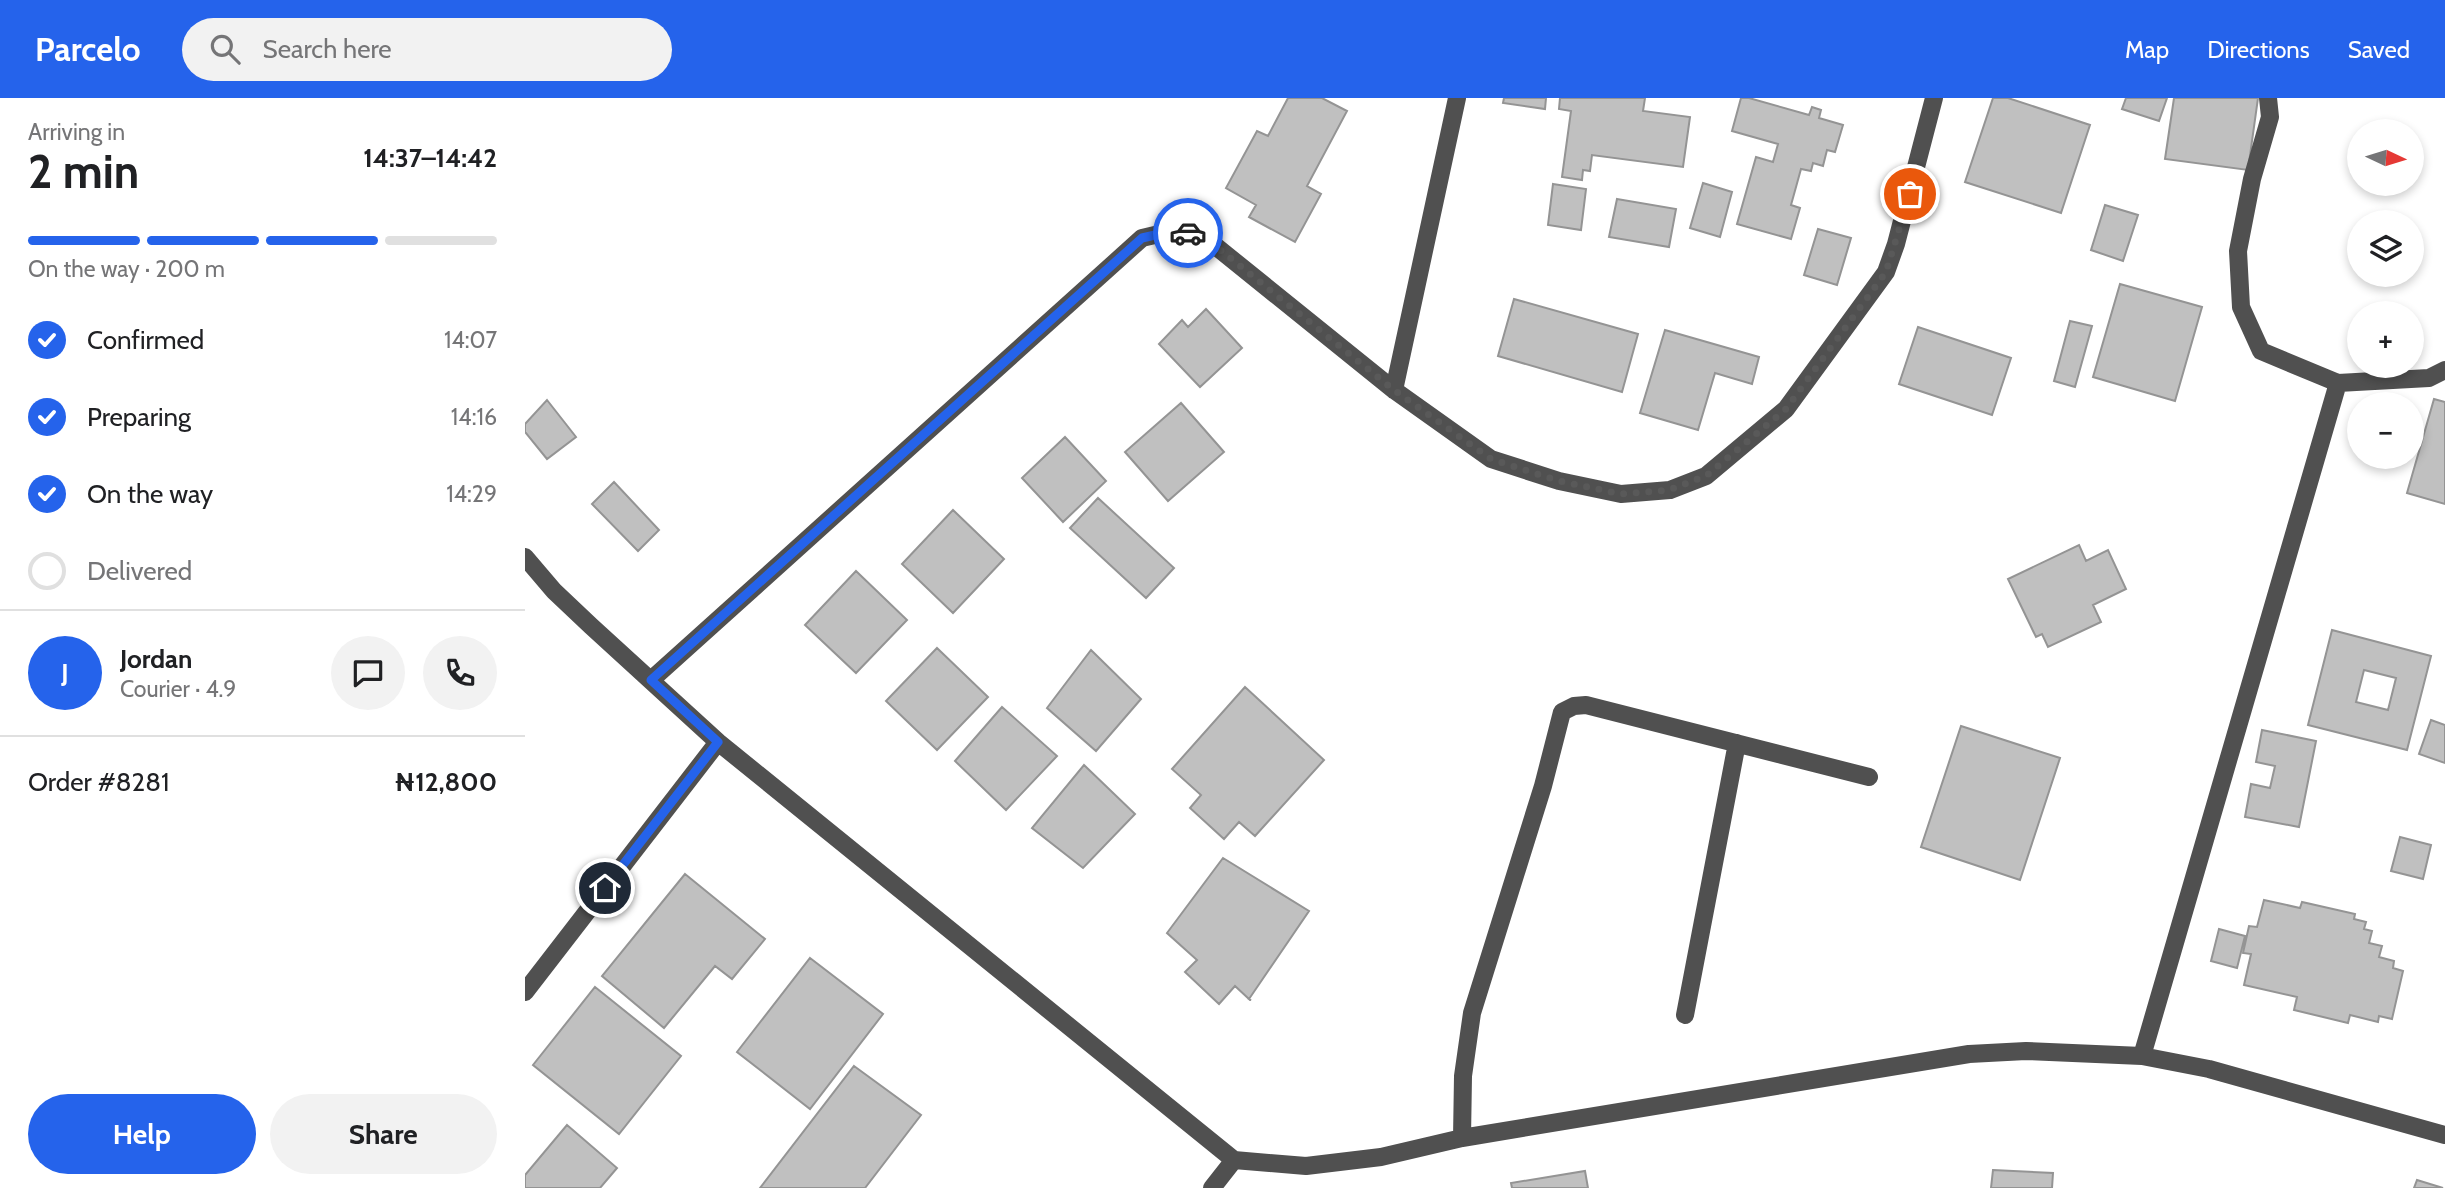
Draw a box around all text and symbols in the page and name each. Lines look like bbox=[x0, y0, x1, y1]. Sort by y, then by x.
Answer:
search box bbox=[182, 18, 672, 81]
text: Parcelo bbox=[35, 29, 140, 69]
icon: search bbox=[206, 30, 244, 68]
text: Search here bbox=[262, 33, 392, 65]
text: Map bbox=[2125, 35, 2169, 64]
text: Directions bbox=[2207, 35, 2310, 64]
text: Saved bbox=[2348, 35, 2410, 64]
text: Arriving in bbox=[28, 118, 125, 146]
north arrow bbox=[2347, 119, 2424, 196]
map controls bbox=[2347, 119, 2424, 469]
text: 14:37–14:42 bbox=[363, 142, 497, 174]
text: 2 min bbox=[28, 144, 139, 200]
pin bbox=[1880, 164, 1940, 224]
icon: bag bbox=[1891, 175, 1929, 213]
courier bbox=[1153, 198, 1223, 268]
button: layers bbox=[2347, 210, 2424, 287]
icon: car bbox=[1169, 214, 1207, 252]
text: On the way · 200 m bbox=[28, 255, 225, 283]
button: + bbox=[2347, 301, 2424, 378]
icon: check bbox=[28, 321, 66, 359]
text: Confirmed bbox=[87, 324, 204, 356]
text: 14:07 bbox=[444, 326, 497, 354]
button: − bbox=[2347, 392, 2424, 469]
icon: check bbox=[28, 398, 66, 436]
text: Preparing bbox=[87, 401, 191, 433]
text: 14:16 bbox=[451, 403, 497, 431]
icon: check bbox=[28, 475, 66, 513]
text: On the way bbox=[87, 478, 213, 510]
text: 14:29 bbox=[446, 480, 497, 508]
text: Delivered bbox=[87, 555, 192, 587]
button: chat bbox=[331, 636, 405, 710]
button: phone bbox=[423, 636, 497, 710]
text: Jordan bbox=[120, 643, 192, 675]
text: J bbox=[61, 657, 69, 689]
text: Courier · 4.9 bbox=[120, 675, 236, 703]
text: Order #8281 bbox=[28, 766, 169, 798]
text: ₦12,800 bbox=[394, 766, 497, 798]
pin bbox=[575, 858, 635, 918]
icon: home bbox=[586, 869, 624, 907]
button: Help bbox=[28, 1094, 256, 1174]
button: Share bbox=[270, 1094, 497, 1174]

